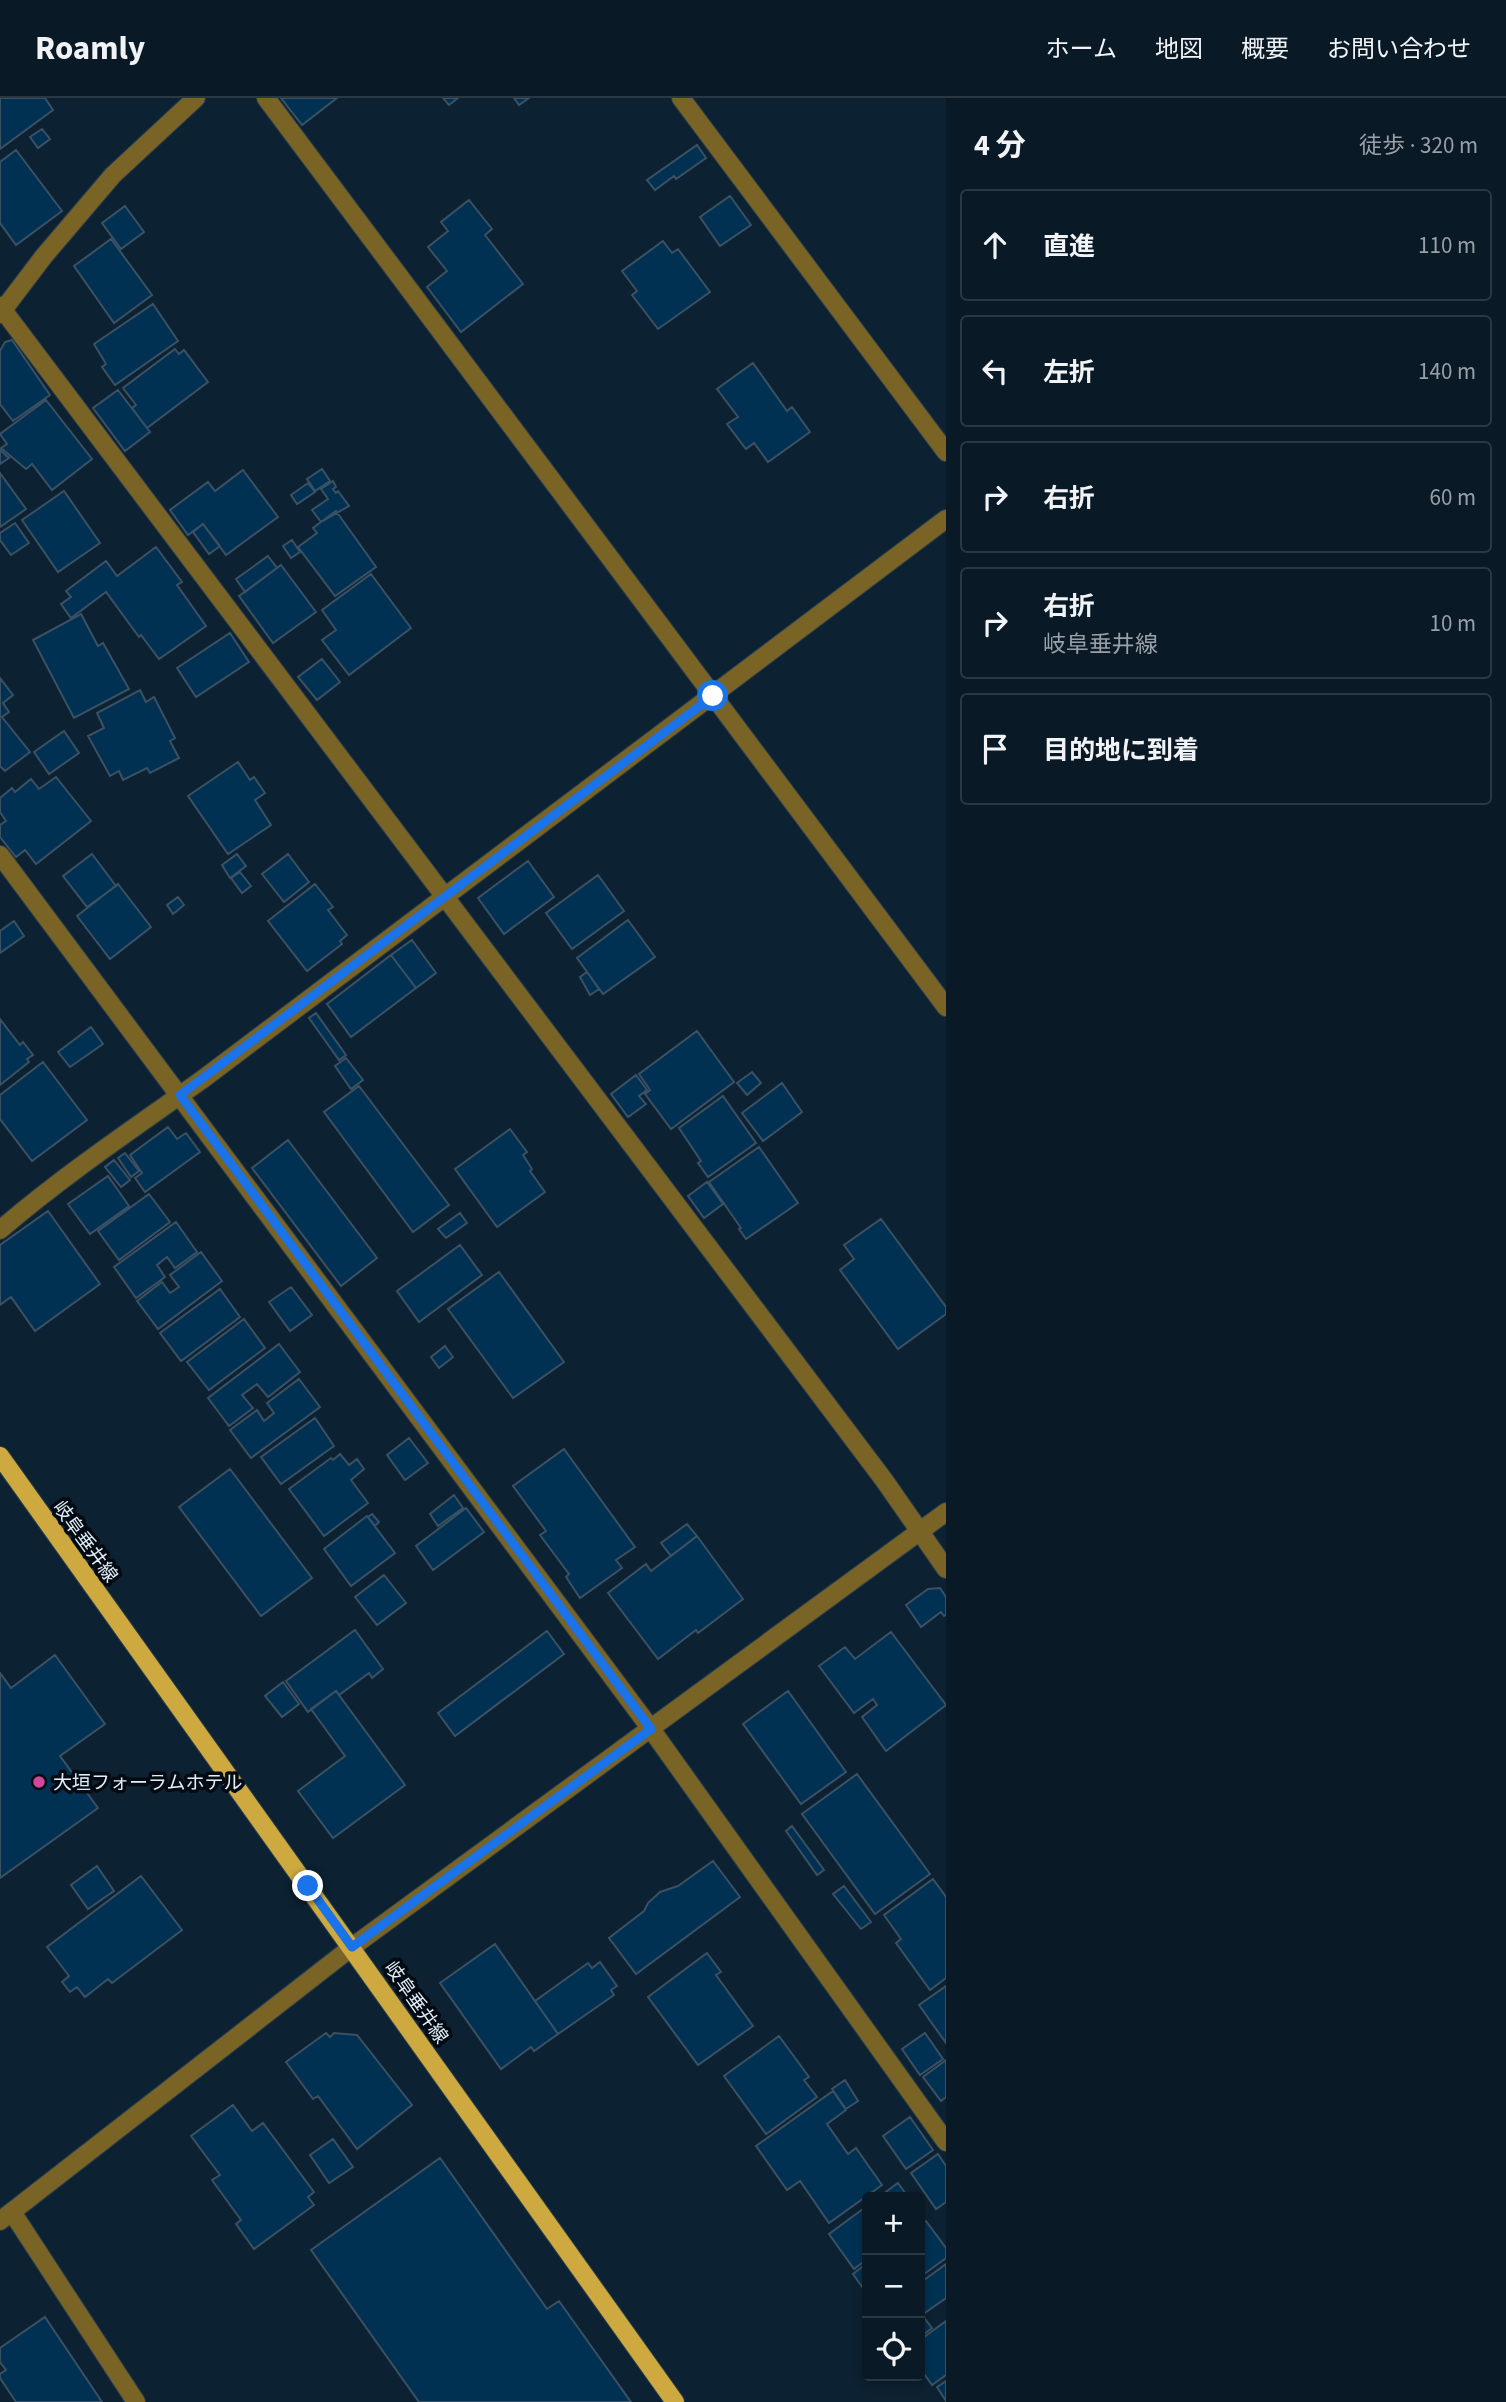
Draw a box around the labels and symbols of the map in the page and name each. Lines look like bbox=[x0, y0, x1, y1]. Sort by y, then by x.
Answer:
route start bbox=[697, 680, 728, 711]
street label: 岐阜垂井線 bbox=[46, 1496, 124, 1588]
place label: 大垣フォーラムホテル bbox=[53, 1770, 242, 1797]
marker: 大垣フォーラムホテル bbox=[31, 1774, 47, 1790]
route end bbox=[292, 1870, 323, 1901]
street label: 岐阜垂井線 bbox=[377, 1956, 454, 2050]

